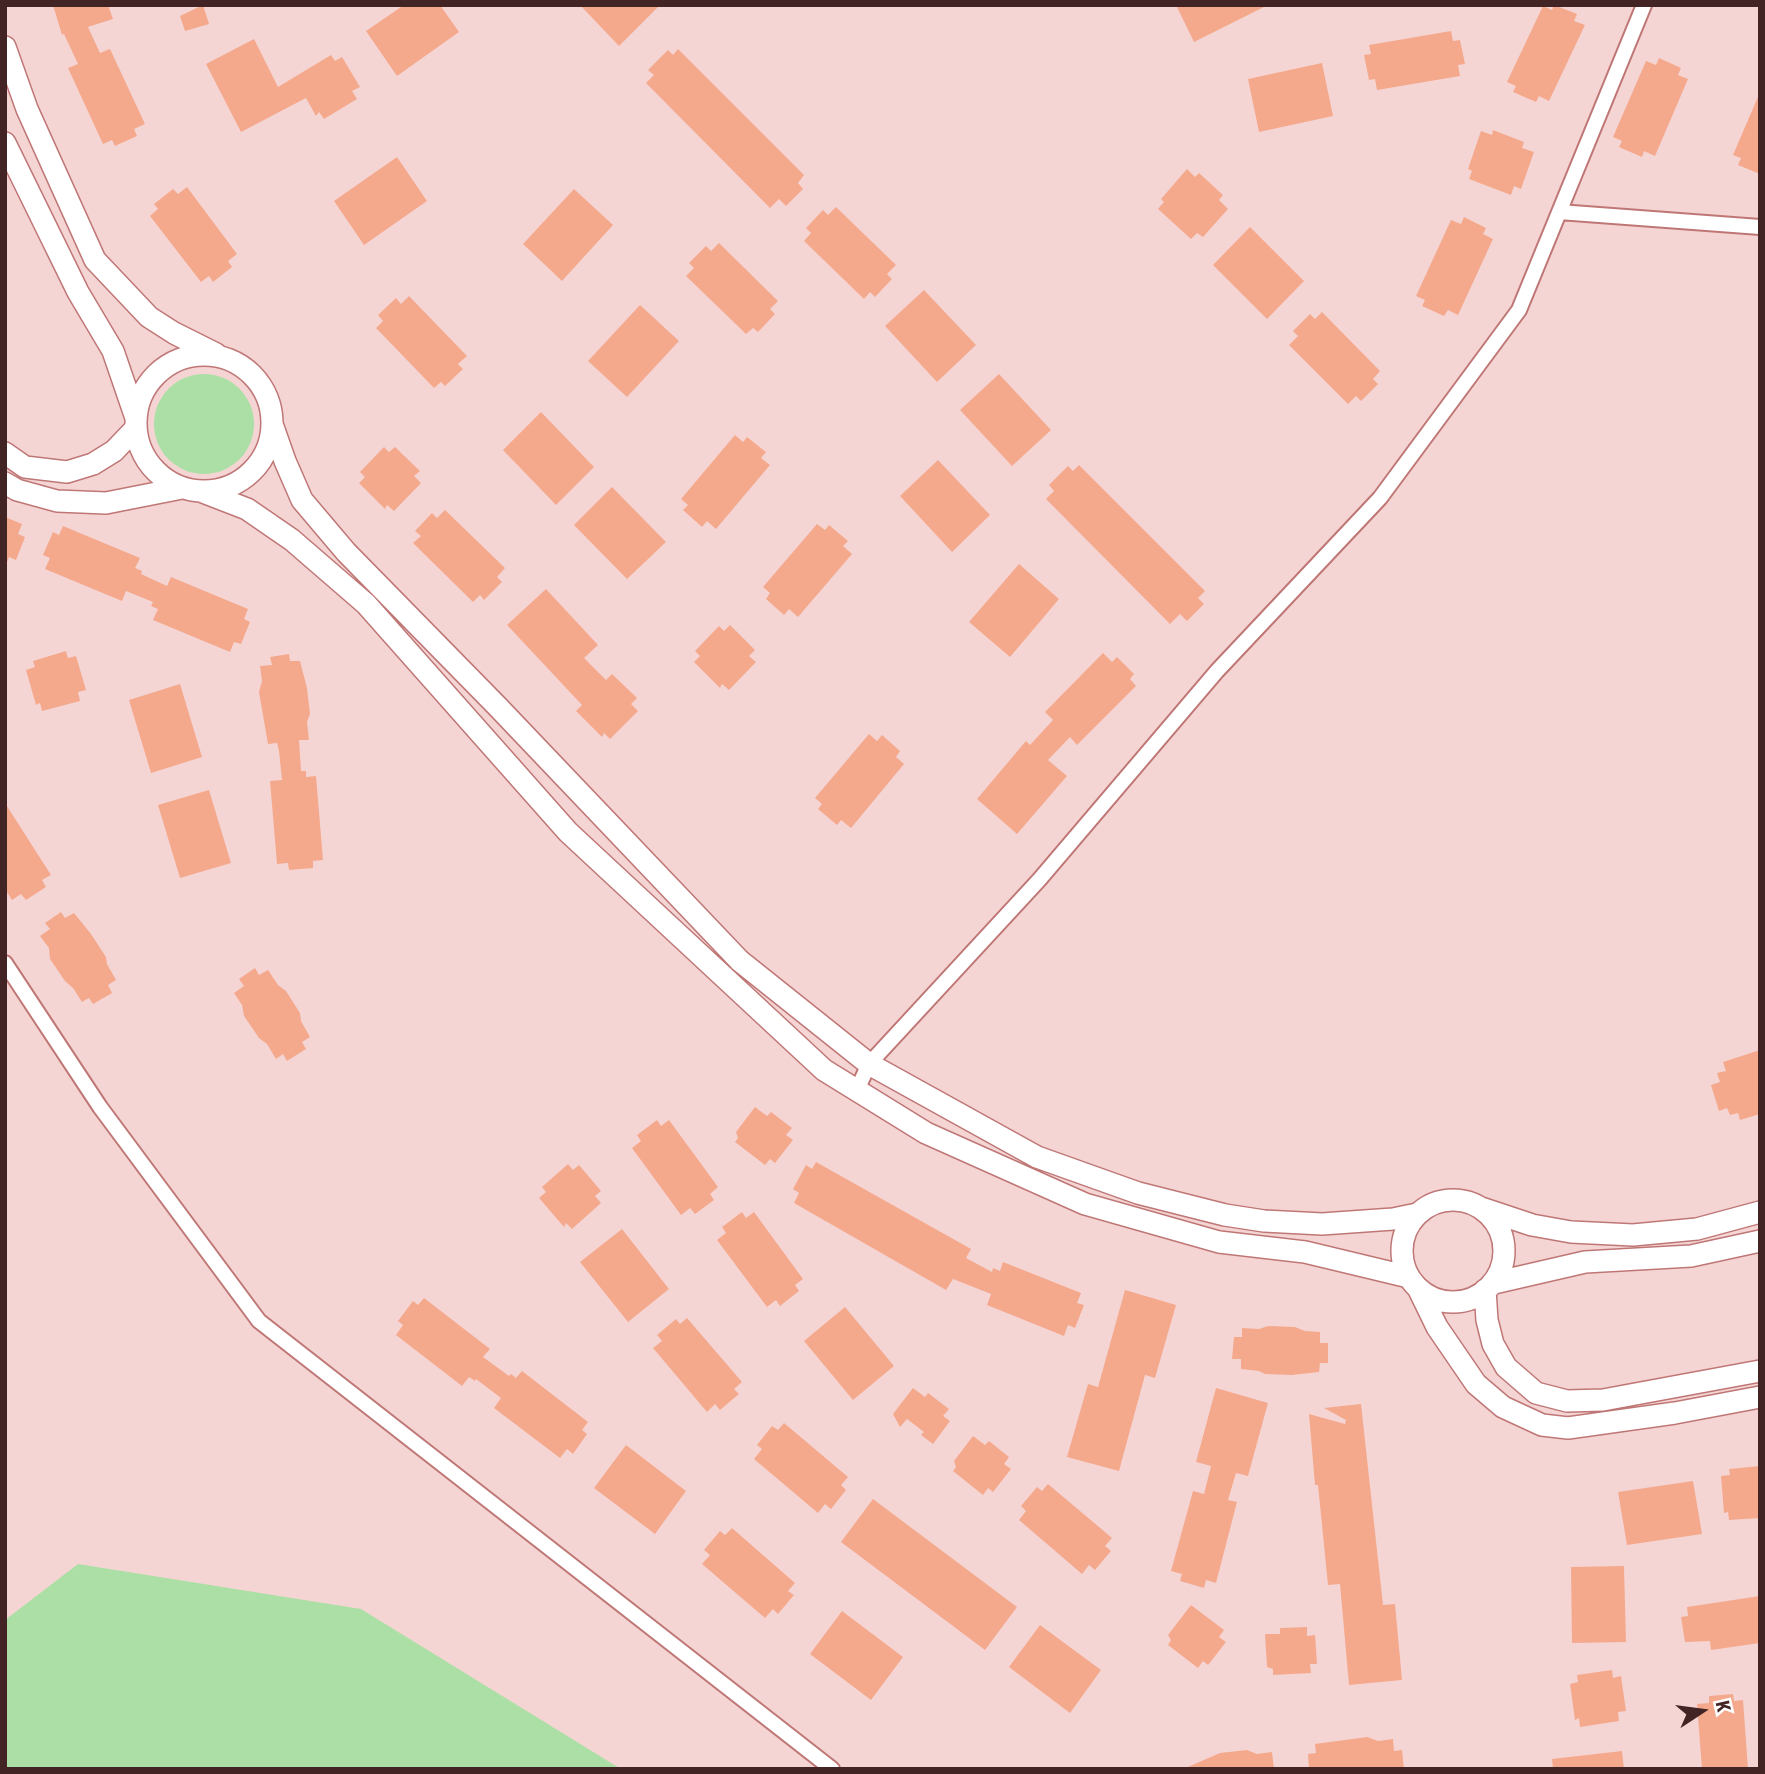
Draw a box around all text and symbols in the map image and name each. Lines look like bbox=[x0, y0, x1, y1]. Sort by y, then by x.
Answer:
north arrow bbox=[1667, 1676, 1737, 1746]
text: K bbox=[1711, 1698, 1735, 1714]

